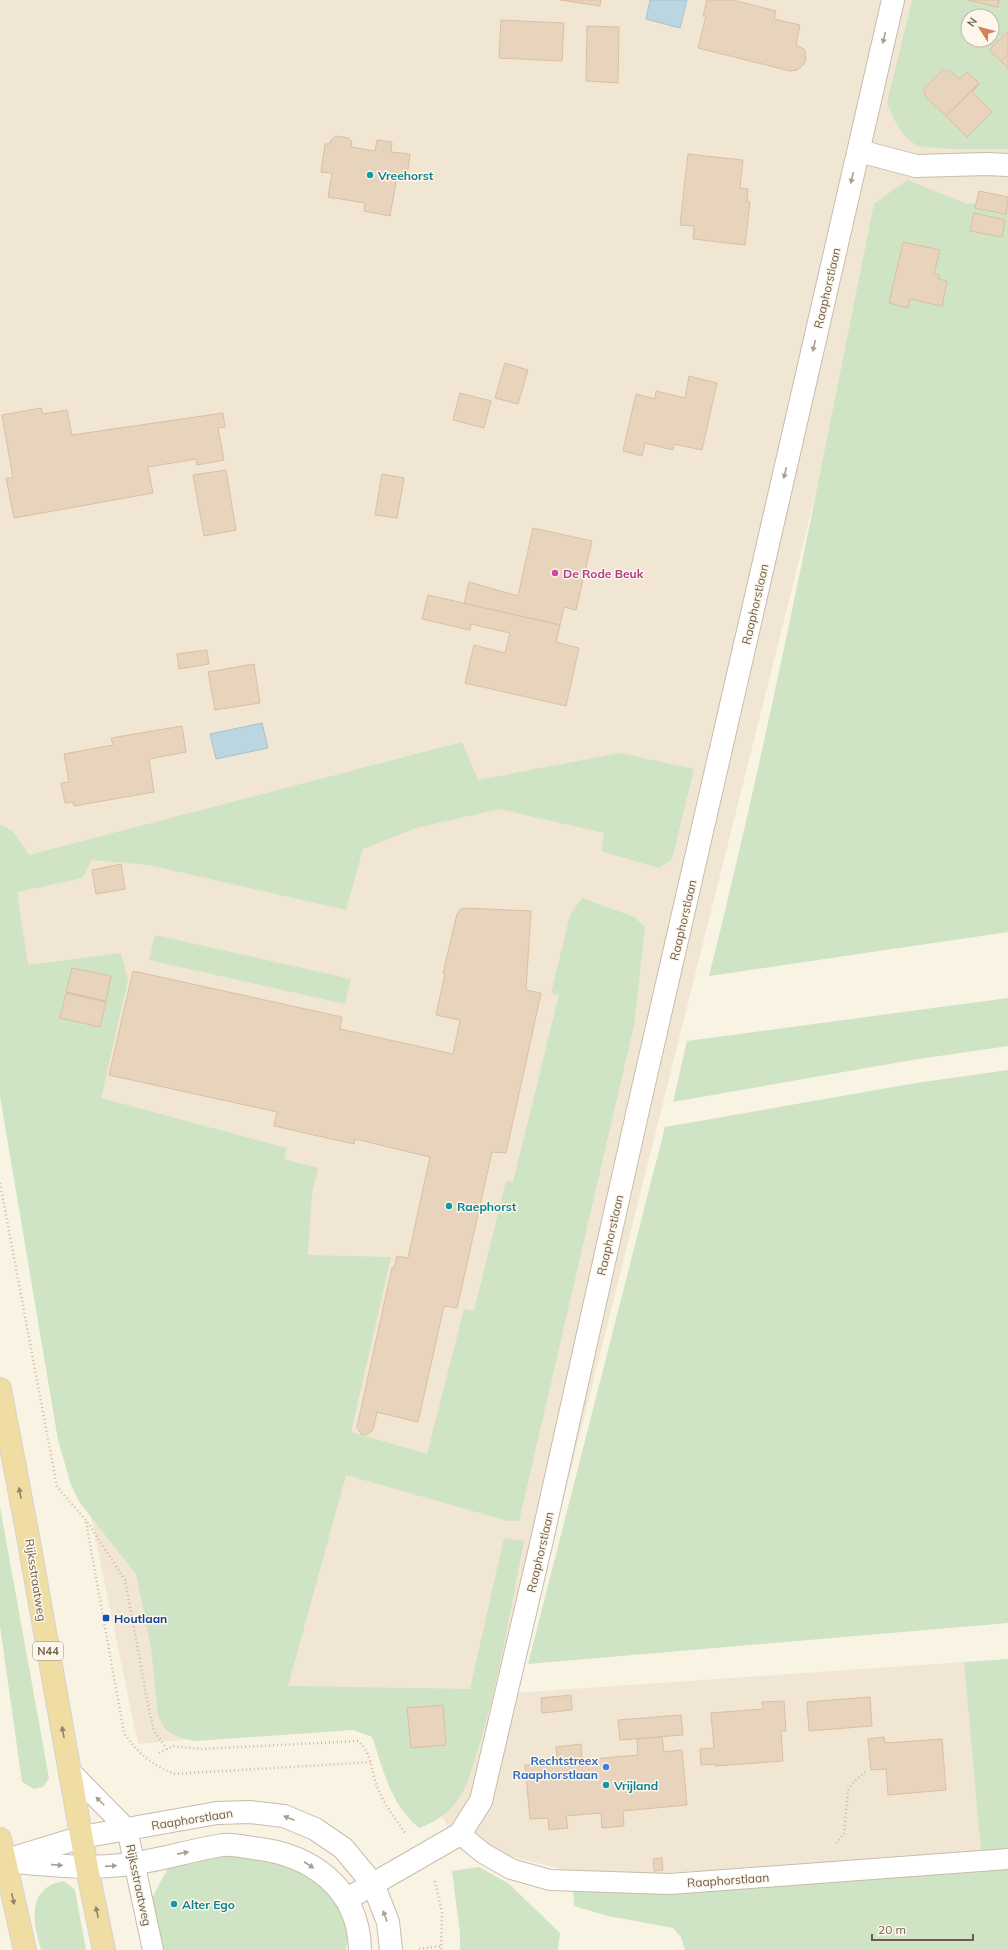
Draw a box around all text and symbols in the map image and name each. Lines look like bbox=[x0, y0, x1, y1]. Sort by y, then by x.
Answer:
north arrow bbox=[960, 8, 1000, 48]
text: N bbox=[964, 15, 980, 30]
one-way arrow bbox=[881, 32, 887, 44]
place label: Vreehorst bbox=[377, 168, 434, 183]
marker: Vreehorst bbox=[365, 170, 375, 180]
one-way arrow bbox=[849, 172, 855, 185]
street label: Raaphorstlaan bbox=[810, 246, 844, 330]
one-way arrow bbox=[810, 340, 816, 352]
one-way arrow bbox=[781, 467, 787, 479]
street label: Raaphorstlaan bbox=[738, 562, 772, 646]
place label: De Rode Beuk bbox=[563, 566, 644, 581]
marker: De Rode Beuk bbox=[550, 568, 560, 578]
street label: Raaphorstlaan bbox=[666, 878, 700, 962]
street label: Raaphorstlaan bbox=[593, 1193, 627, 1277]
place label: Raephorst bbox=[457, 1199, 517, 1214]
marker: Raephorst bbox=[444, 1201, 454, 1211]
one-way arrow bbox=[17, 1487, 23, 1499]
street label: Raaphorstlaan bbox=[523, 1510, 557, 1594]
street label: Rijksstraatweg bbox=[22, 1538, 50, 1622]
place label: Houtlaan bbox=[114, 1611, 167, 1626]
marker: Houtlaan bbox=[101, 1613, 111, 1623]
road number: N44 bbox=[33, 1642, 63, 1660]
one-way arrow bbox=[59, 1726, 65, 1739]
place label: Rechtstreex Raaphorstlaan bbox=[513, 1753, 598, 1782]
marker: Rechtstreex Raaphorstlaan bbox=[601, 1762, 611, 1772]
place label: Vrijland bbox=[613, 1778, 658, 1793]
marker: Vrijland bbox=[601, 1780, 611, 1790]
one-way arrow bbox=[95, 1796, 105, 1806]
street label: Raaphorstlaan bbox=[150, 1805, 234, 1833]
one-way arrow bbox=[282, 1815, 294, 1821]
street label: Rijksstraatweg bbox=[123, 1843, 155, 1927]
one-way arrow bbox=[177, 1850, 189, 1856]
one-way arrow bbox=[304, 1861, 314, 1869]
one-way arrow bbox=[51, 1862, 63, 1869]
one-way arrow bbox=[105, 1863, 117, 1870]
street label: Raaphorstlaan bbox=[686, 1870, 770, 1890]
one-way arrow bbox=[11, 1893, 17, 1905]
place label: Alter Ego bbox=[182, 1897, 235, 1912]
marker: Alter Ego bbox=[169, 1899, 179, 1909]
one-way arrow bbox=[93, 1906, 99, 1918]
one-way arrow bbox=[382, 1910, 388, 1922]
scale bar bbox=[872, 1916, 973, 1942]
text: 20 m bbox=[878, 1922, 906, 1937]

